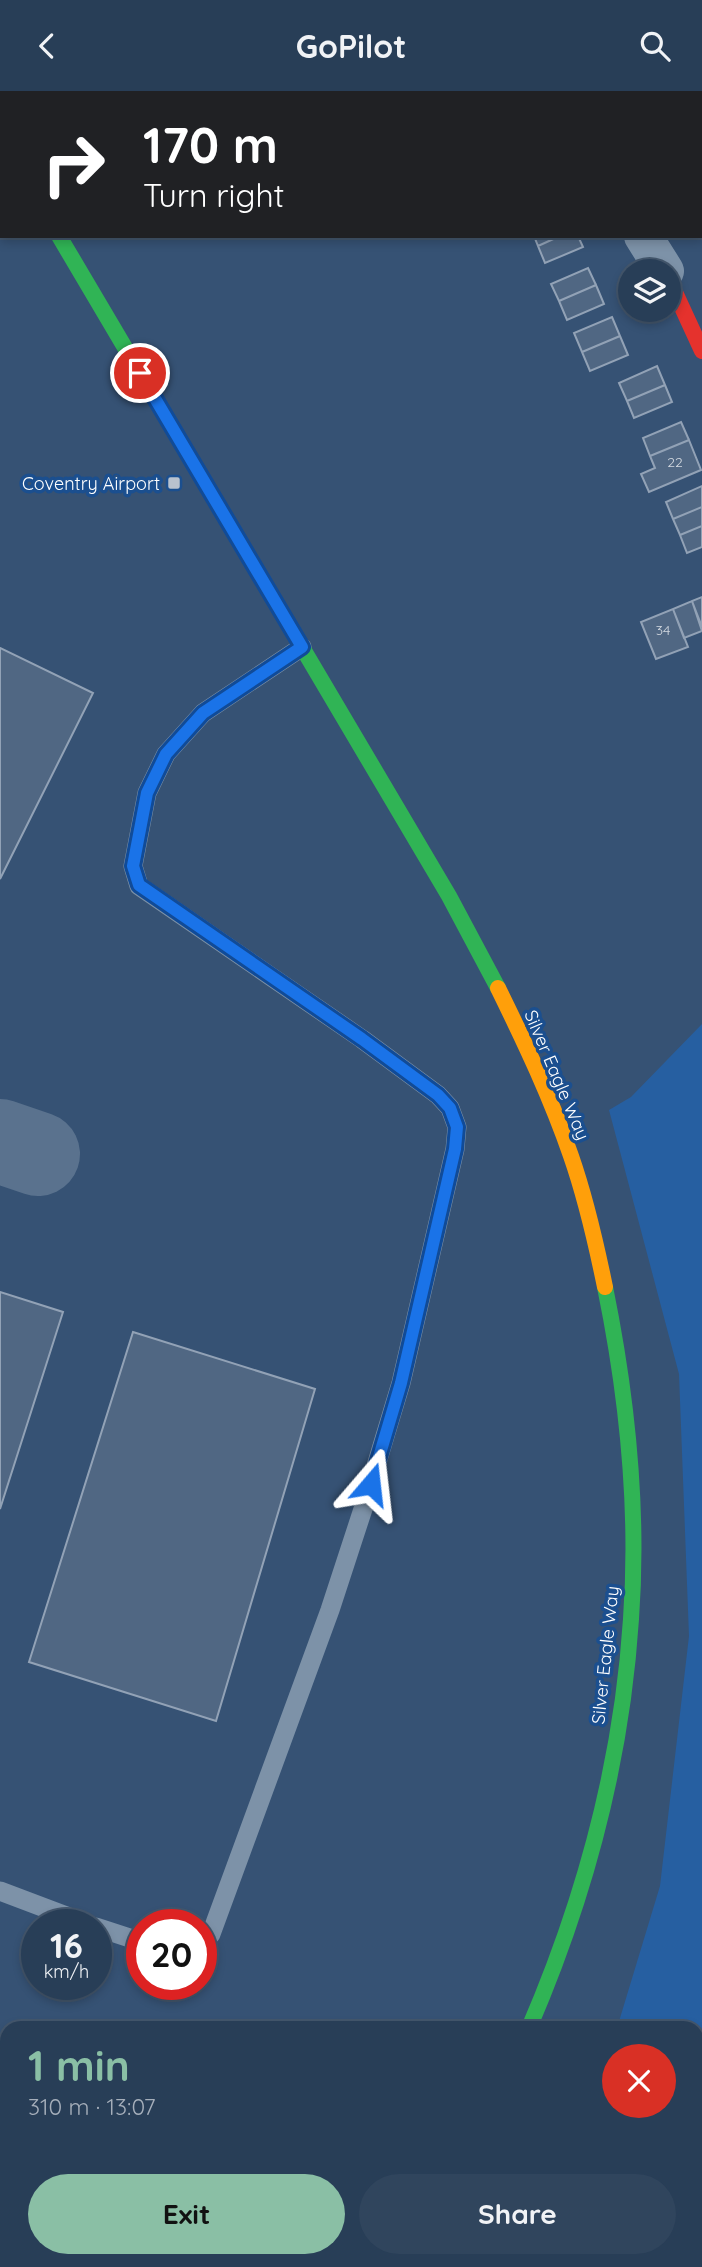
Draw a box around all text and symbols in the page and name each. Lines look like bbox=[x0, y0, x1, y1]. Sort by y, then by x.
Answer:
text: GoPilot bbox=[296, 26, 406, 66]
icon: back bbox=[28, 27, 66, 65]
icon: search bbox=[636, 27, 674, 65]
text: 170 m bbox=[143, 114, 278, 175]
icon: right bbox=[28, 119, 119, 210]
text: Turn right bbox=[143, 175, 284, 215]
map controls bbox=[618, 259, 681, 322]
button: layers bbox=[618, 259, 681, 322]
pin bbox=[110, 343, 170, 403]
icon: arrive bbox=[121, 354, 159, 392]
house number: 22 bbox=[667, 453, 683, 471]
place label: Coventry Airport bbox=[22, 472, 160, 495]
marker: Coventry Airport bbox=[166, 475, 182, 491]
house number: 34 bbox=[656, 621, 670, 639]
street label: Silver Eagle Way bbox=[519, 1007, 595, 1143]
position arrow bbox=[334, 1447, 408, 1521]
street label: Silver Eagle Way bbox=[586, 1585, 624, 1725]
speed limit sign: 20 bbox=[126, 1909, 217, 2000]
text: 16 bbox=[50, 1923, 83, 1967]
text: km/h bbox=[44, 1960, 89, 1983]
text: 1 min bbox=[28, 2039, 130, 2092]
button: close bbox=[602, 2044, 676, 2118]
text: 310 m · 13:07 bbox=[28, 2092, 156, 2121]
button: Exit bbox=[28, 2174, 345, 2254]
button: Share bbox=[359, 2174, 676, 2254]

